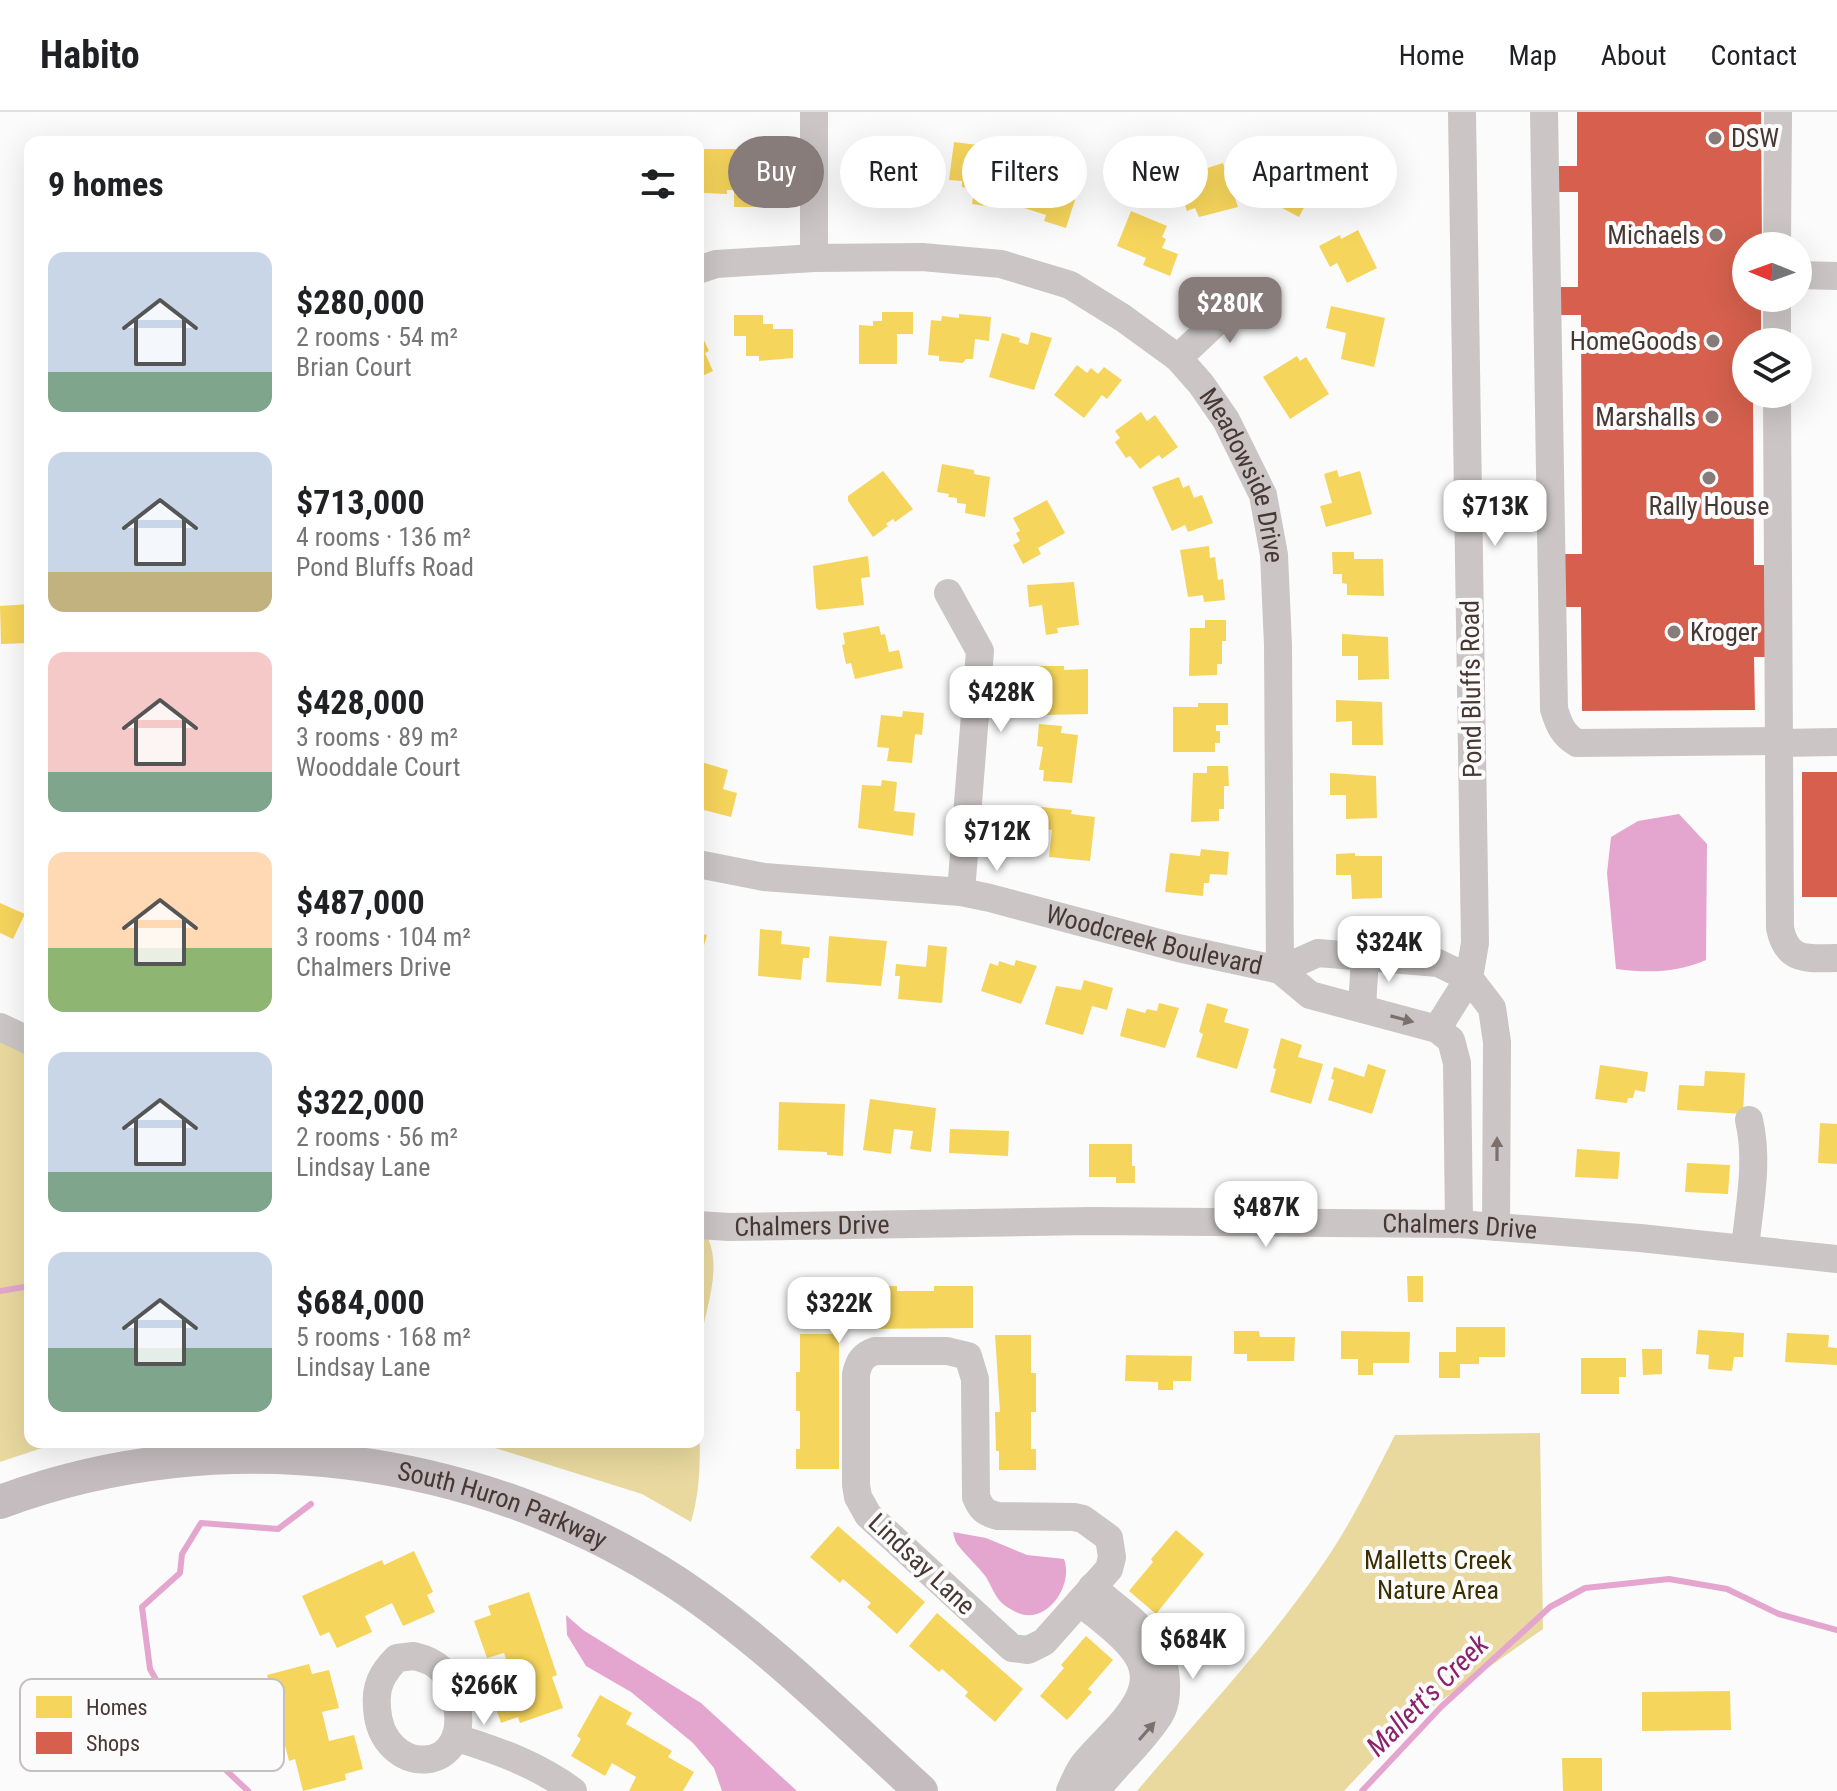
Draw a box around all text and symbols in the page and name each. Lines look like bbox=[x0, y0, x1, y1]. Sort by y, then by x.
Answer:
text: Habito bbox=[40, 33, 140, 77]
text: Home bbox=[1399, 39, 1464, 72]
text: Map bbox=[1508, 39, 1557, 72]
text: About bbox=[1601, 39, 1667, 72]
text: Contact bbox=[1711, 39, 1797, 72]
place label: DSW bbox=[1731, 123, 1779, 153]
marker: DSW bbox=[1706, 129, 1724, 147]
chip: Buy bbox=[728, 136, 824, 208]
chip: Rent bbox=[840, 136, 946, 208]
chip: Filters bbox=[962, 136, 1087, 208]
chip: New bbox=[1103, 136, 1208, 208]
chip: Apartment bbox=[1224, 136, 1397, 208]
icon: filters bbox=[636, 162, 680, 206]
text: 9 homes bbox=[48, 164, 164, 204]
place label: Michaels bbox=[1607, 220, 1700, 250]
marker: Michaels bbox=[1707, 226, 1725, 244]
north arrow bbox=[1732, 232, 1812, 312]
map controls bbox=[1732, 232, 1812, 408]
pin: $280K bbox=[1174, 277, 1286, 345]
text: $280,000 bbox=[296, 282, 425, 322]
icon: home bbox=[112, 284, 208, 380]
text: $280K bbox=[1197, 288, 1263, 318]
text: 2 rooms · 54 m² bbox=[296, 322, 458, 352]
place label: HomeGoods bbox=[1570, 326, 1697, 356]
button: layers bbox=[1732, 328, 1812, 408]
marker: HomeGoods bbox=[1704, 332, 1722, 350]
text: Brian Court bbox=[296, 352, 412, 382]
street label: Meadowside Drive bbox=[1193, 382, 1289, 563]
place label: Marshalls bbox=[1595, 402, 1696, 432]
marker: Marshalls bbox=[1703, 408, 1721, 426]
marker: Rally House bbox=[1700, 469, 1718, 487]
pin: $713K bbox=[1439, 480, 1551, 548]
text: $713,000 bbox=[296, 482, 425, 522]
icon: home bbox=[112, 484, 208, 580]
text: $713K bbox=[1462, 491, 1528, 521]
place label: Rally House bbox=[1649, 491, 1769, 521]
text: 4 rooms · 136 m² bbox=[296, 522, 471, 552]
text: Pond Bluffs Road bbox=[296, 552, 474, 582]
street label: Pond Bluffs Road bbox=[1454, 600, 1488, 778]
place label: Kroger bbox=[1690, 617, 1758, 647]
marker: Kroger bbox=[1665, 623, 1683, 641]
pin: $428K bbox=[945, 666, 1057, 734]
text: $428K bbox=[968, 677, 1034, 707]
text: $428,000 bbox=[296, 682, 425, 722]
icon: home bbox=[112, 684, 208, 780]
text: 3 rooms · 89 m² bbox=[296, 722, 458, 752]
text: Wooddale Court bbox=[296, 752, 461, 782]
pin: $712K bbox=[941, 805, 1053, 873]
text: $712K bbox=[964, 816, 1030, 846]
text: $487,000 bbox=[296, 882, 425, 922]
icon: home bbox=[112, 884, 208, 980]
street label: Woodcreek Boulevard bbox=[1043, 899, 1265, 981]
pin: $324K bbox=[1333, 916, 1445, 984]
text: 3 rooms · 104 m² bbox=[296, 922, 471, 952]
text: $324K bbox=[1356, 927, 1422, 957]
text: Chalmers Drive bbox=[296, 952, 451, 982]
one-way arrow bbox=[1391, 1013, 1415, 1026]
text: $322,000 bbox=[296, 1082, 425, 1122]
icon: home bbox=[112, 1084, 208, 1180]
text: 2 rooms · 56 m² bbox=[296, 1122, 458, 1152]
one-way arrow bbox=[1490, 1136, 1503, 1161]
text: Lindsay Lane bbox=[296, 1152, 430, 1182]
pin: $487K bbox=[1210, 1181, 1322, 1249]
text: $487K bbox=[1233, 1192, 1299, 1222]
street label: Chalmers Drive bbox=[1382, 1208, 1538, 1245]
street label: Chalmers Drive bbox=[734, 1209, 890, 1242]
pin: $322K bbox=[783, 1277, 895, 1345]
text: $684,000 bbox=[296, 1282, 425, 1322]
icon: home bbox=[112, 1284, 208, 1380]
text: $322K bbox=[806, 1288, 872, 1318]
text: 5 rooms · 168 m² bbox=[296, 1322, 471, 1352]
text: Lindsay Lane bbox=[296, 1352, 430, 1382]
street label: South Huron Parkway bbox=[395, 1456, 612, 1555]
street label: Lindsay Lane bbox=[863, 1507, 981, 1621]
park label: Malletts Creek Nature Area bbox=[1364, 1545, 1512, 1605]
pin: $684K bbox=[1137, 1613, 1249, 1681]
text: $684K bbox=[1160, 1624, 1226, 1654]
water label: Mallett's Creek bbox=[1360, 1627, 1496, 1763]
pin: $266K bbox=[428, 1659, 540, 1727]
text: $266K bbox=[451, 1670, 517, 1700]
legend bbox=[20, 1679, 284, 1771]
text: Homes bbox=[86, 1695, 148, 1720]
one-way arrow bbox=[1138, 1721, 1156, 1740]
text: Shops bbox=[86, 1731, 140, 1756]

